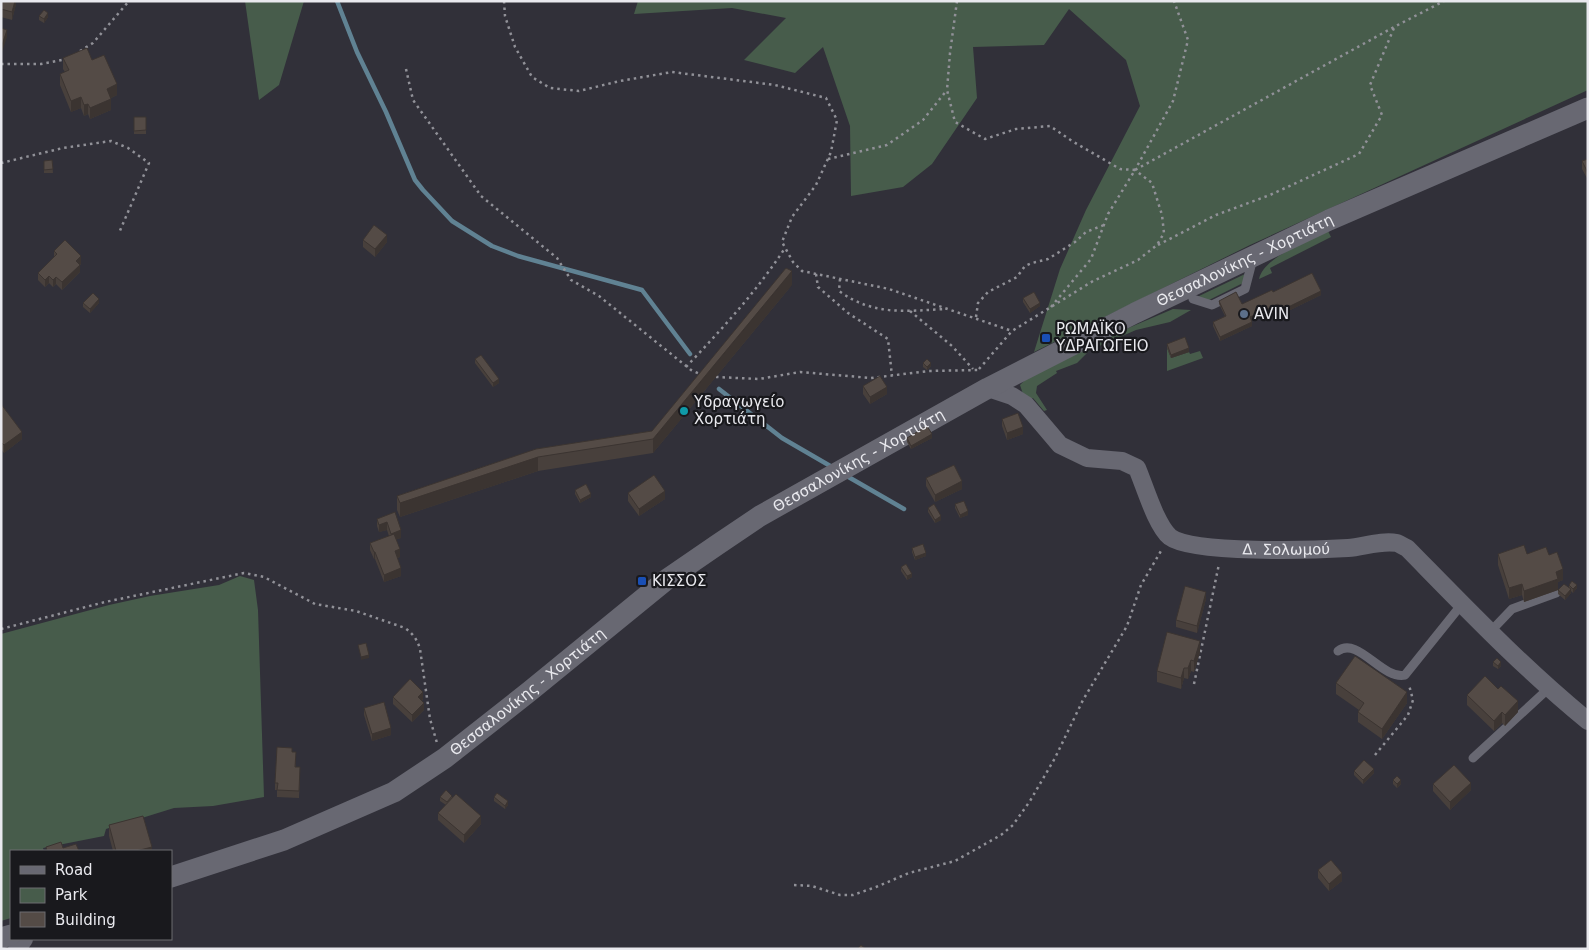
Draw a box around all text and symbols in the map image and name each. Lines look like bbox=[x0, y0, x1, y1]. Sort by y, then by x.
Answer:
street label: Θεσσαλονίκης - Χορτιάτη bbox=[1153, 210, 1336, 310]
place label: AVIN bbox=[1254, 305, 1289, 323]
marker: AVIN bbox=[1238, 308, 1250, 320]
place label: ΡΩΜΑΪΚΟ ΥΔΡΑΓΩΓΕΙΟ bbox=[1055, 319, 1149, 355]
marker: ΡΩΜΑΪΚΟ ΥΔΡΑΓΩΓΕΙΟ bbox=[1040, 332, 1052, 344]
place label: Υδραγωγείο Χορτιάτη bbox=[693, 393, 784, 428]
marker: Υδραγωγείο Χορτιάτη bbox=[678, 405, 690, 417]
street label: Θεσσαλονίκης - Χορτιάτη bbox=[770, 405, 948, 516]
street label: Δ. Σολωμού bbox=[1242, 540, 1330, 559]
place label: ΚΙΣΣΟΣ bbox=[652, 572, 707, 590]
marker: ΚΙΣΣΟΣ bbox=[636, 575, 648, 587]
street label: Θεσσαλονίκης - Χορτιάτη bbox=[446, 624, 609, 760]
legend bbox=[10, 850, 172, 940]
text: Road bbox=[55, 861, 93, 879]
text: Park bbox=[55, 886, 88, 904]
text: Building bbox=[55, 911, 116, 929]

